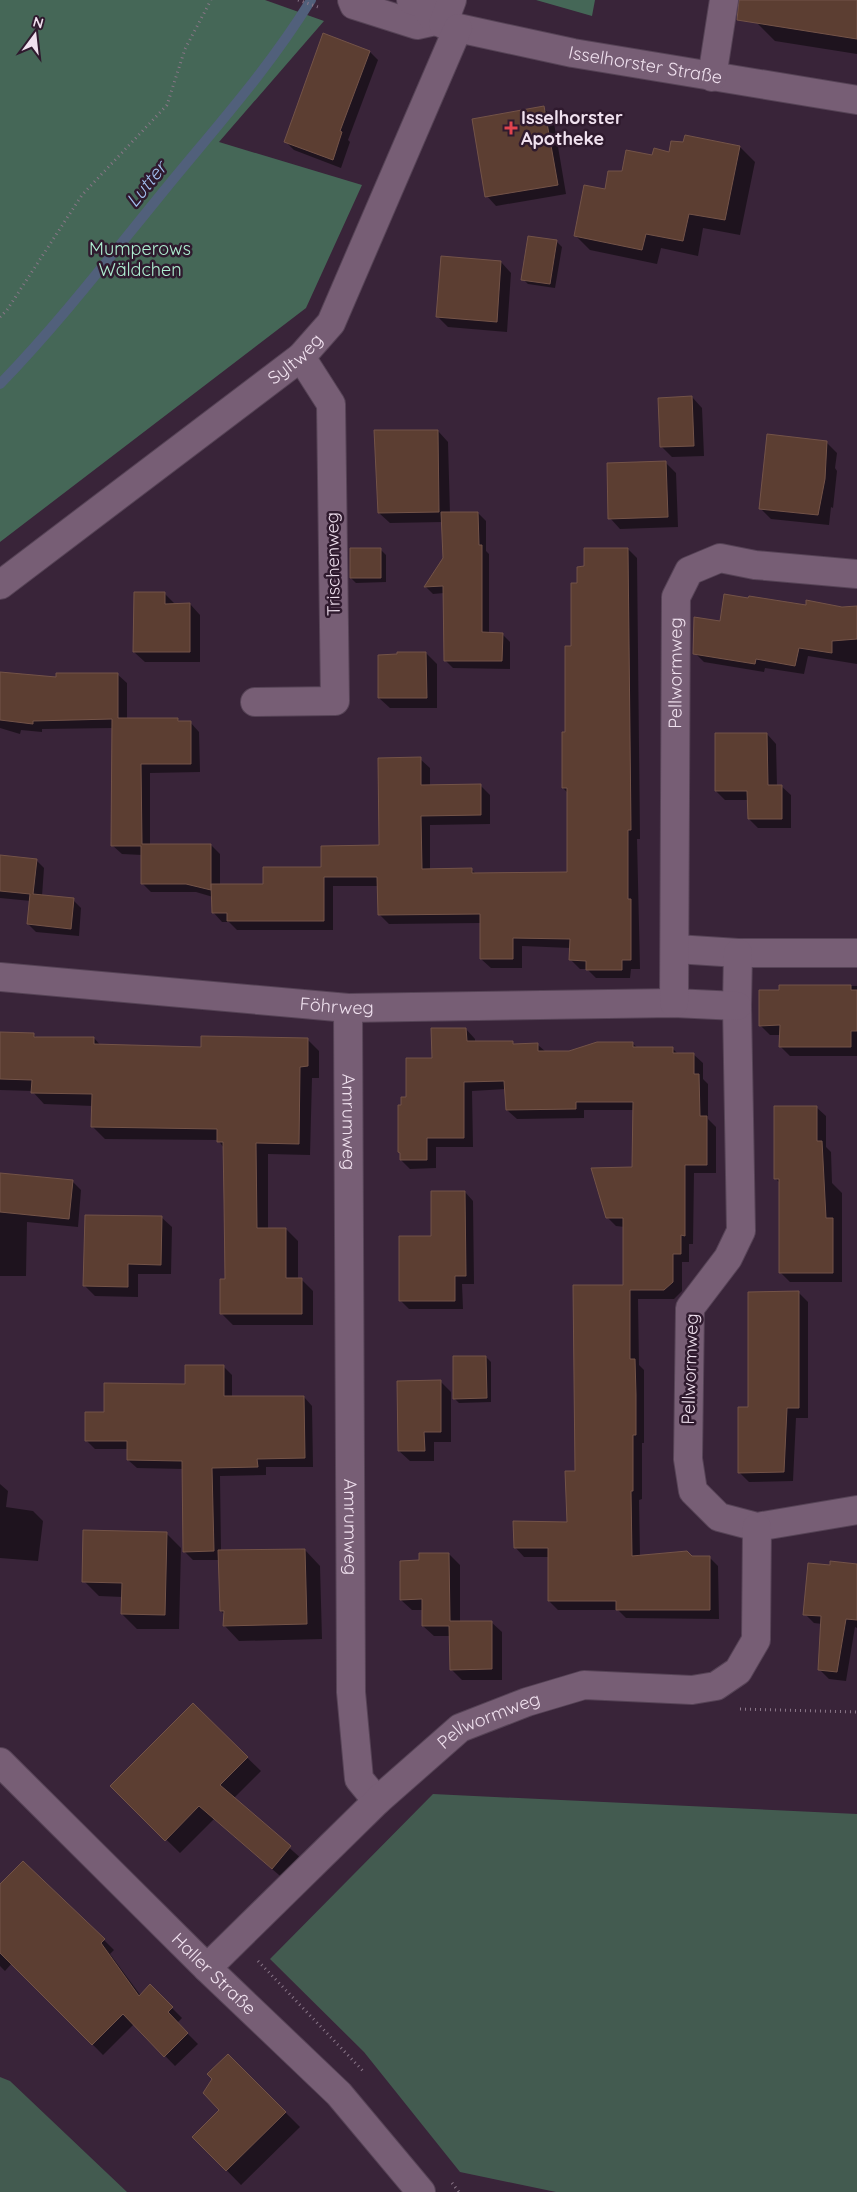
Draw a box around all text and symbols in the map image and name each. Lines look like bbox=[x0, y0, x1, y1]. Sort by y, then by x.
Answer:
north arrow bbox=[10, 10, 60, 60]
text: N bbox=[31, 12, 46, 32]
street label: Isselhorster Straße bbox=[566, 40, 724, 89]
place label: Isselhorster Apotheke bbox=[521, 106, 623, 150]
marker: Isselhorster Apotheke bbox=[505, 122, 517, 134]
water label: Lutter bbox=[120, 154, 173, 212]
park label: Mumperows Wäldchen bbox=[89, 237, 191, 281]
street label: Syltweg bbox=[263, 328, 327, 389]
street label: Trischenweg bbox=[320, 512, 345, 616]
street label: Pellwormweg bbox=[663, 617, 687, 729]
street label: Föhrweg bbox=[299, 992, 374, 1019]
street label: Amrumweg bbox=[337, 1074, 361, 1170]
street label: Pellwormweg bbox=[676, 1313, 703, 1425]
street label: Amrumweg bbox=[339, 1479, 362, 1575]
street label: Pellwormweg bbox=[432, 1687, 543, 1754]
street label: Haller Straße bbox=[167, 1927, 261, 2020]

